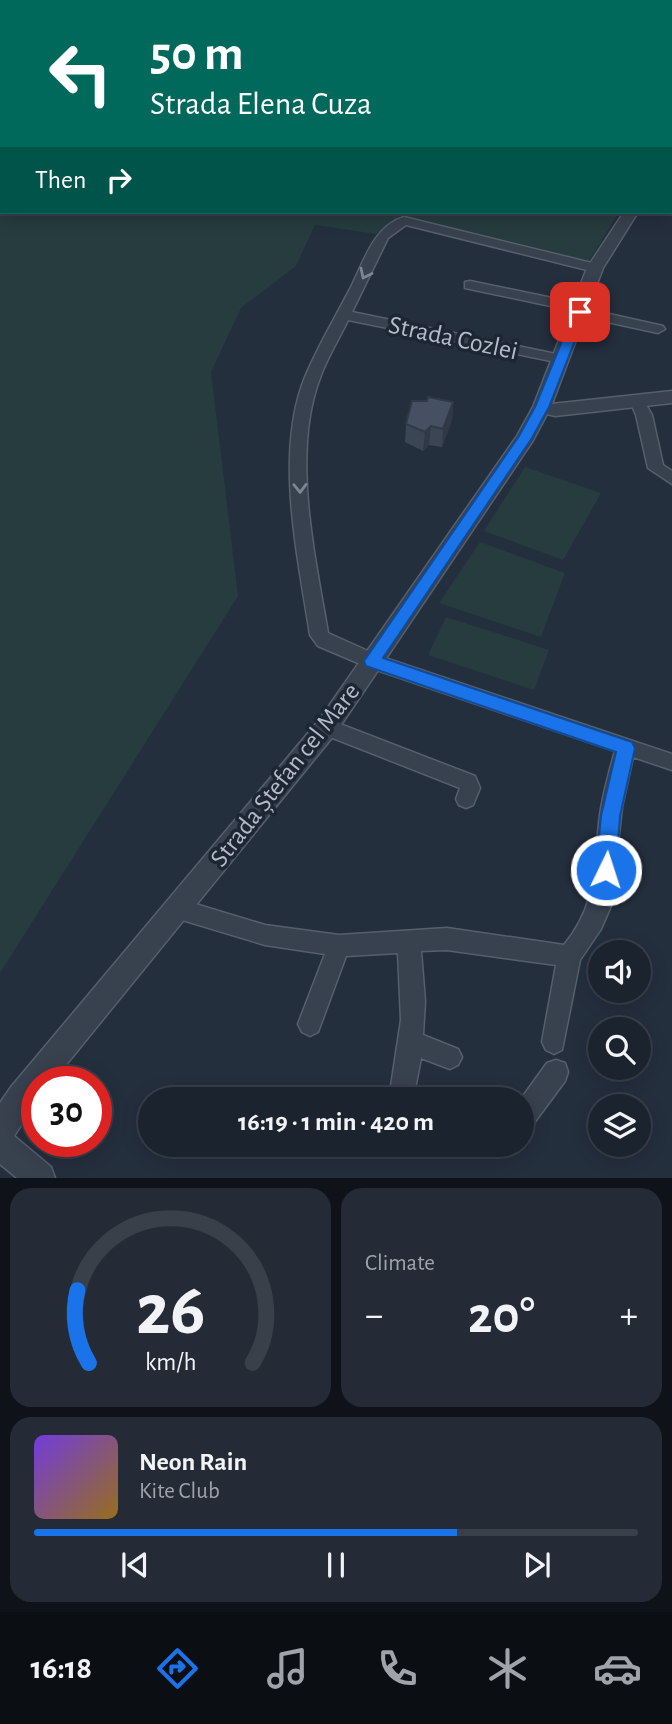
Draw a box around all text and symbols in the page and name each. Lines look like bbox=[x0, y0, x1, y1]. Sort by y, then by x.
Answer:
icon: left bbox=[35, 28, 126, 119]
text: 50 m bbox=[150, 30, 244, 79]
text: Strada Elena Cuza bbox=[150, 88, 372, 120]
icon: right bbox=[100, 161, 138, 199]
text: Then bbox=[35, 167, 86, 193]
one-way arrow bbox=[359, 267, 373, 279]
pin bbox=[550, 282, 610, 342]
icon: arrive bbox=[561, 293, 599, 331]
street label: Strada Cozlei bbox=[386, 312, 520, 364]
one-way arrow bbox=[293, 482, 308, 493]
street label: Strada Ștefan cel Mare bbox=[206, 678, 366, 873]
position arrow bbox=[569, 833, 643, 907]
map controls bbox=[588, 940, 651, 1157]
button: sound bbox=[588, 940, 651, 1003]
button: search bbox=[588, 1017, 651, 1080]
speed limit sign: 30 bbox=[21, 1066, 112, 1157]
button: layers bbox=[588, 1094, 651, 1157]
text: 16:19 · 1 min · 420 m bbox=[238, 1109, 434, 1135]
text: Climate bbox=[365, 1252, 435, 1275]
text: 26 bbox=[136, 1276, 205, 1349]
text: 20° bbox=[468, 1290, 535, 1342]
text: − bbox=[365, 1297, 383, 1335]
text: + bbox=[620, 1297, 638, 1335]
text: km/h bbox=[145, 1350, 196, 1375]
text: Neon Rain bbox=[139, 1449, 247, 1475]
text: Kite Club bbox=[139, 1480, 220, 1503]
icon: previous bbox=[116, 1546, 154, 1584]
icon: pause bbox=[317, 1546, 355, 1584]
icon: next bbox=[518, 1546, 556, 1584]
icon: directions bbox=[153, 1644, 202, 1693]
icon: music bbox=[263, 1644, 312, 1693]
icon: phone bbox=[373, 1644, 422, 1693]
icon: climate bbox=[483, 1644, 532, 1693]
icon: car bbox=[593, 1644, 642, 1693]
text: 16:18 bbox=[30, 1652, 92, 1684]

